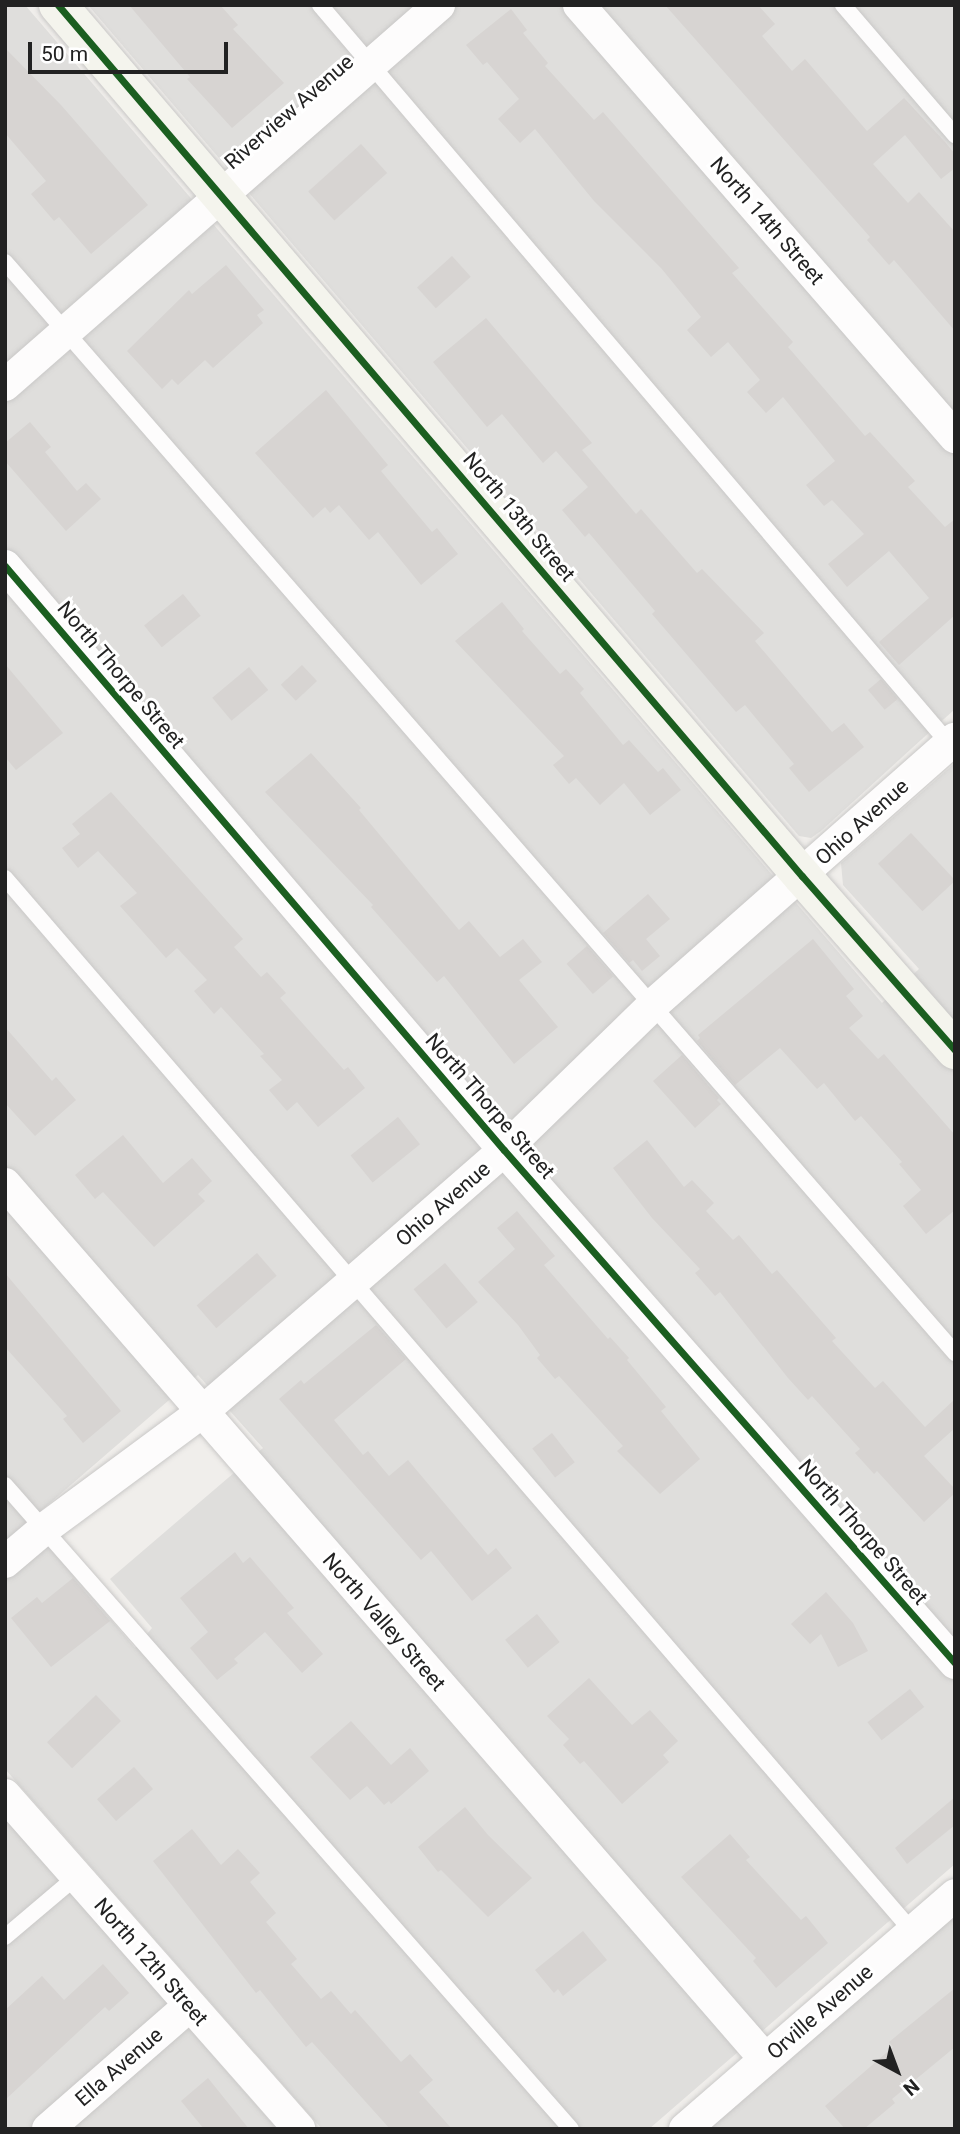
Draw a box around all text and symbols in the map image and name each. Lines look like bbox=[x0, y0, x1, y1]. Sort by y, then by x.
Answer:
scale bar bbox=[32, 28, 231, 72]
text: 50 m bbox=[41, 42, 88, 66]
street label: Riverview Avenue bbox=[219, 49, 359, 175]
street label: North 14th Street bbox=[705, 152, 829, 290]
street label: North 13th Street bbox=[458, 447, 580, 587]
street label: North Thorpe Street bbox=[52, 596, 190, 754]
street label: Ohio Avenue bbox=[810, 774, 914, 870]
street label: North Thorpe Street bbox=[420, 1028, 560, 1184]
street label: Ohio Avenue bbox=[391, 1156, 495, 1252]
street label: North Thorpe Street bbox=[793, 1454, 933, 1610]
street label: North Valley Street bbox=[317, 1548, 451, 1696]
street label: North 12th Street bbox=[89, 1893, 213, 2031]
street label: Orville Avenue bbox=[762, 1959, 878, 2065]
street label: Ella Avenue bbox=[70, 2022, 168, 2112]
north arrow bbox=[862, 2036, 932, 2106]
text: N bbox=[899, 2074, 924, 2100]

